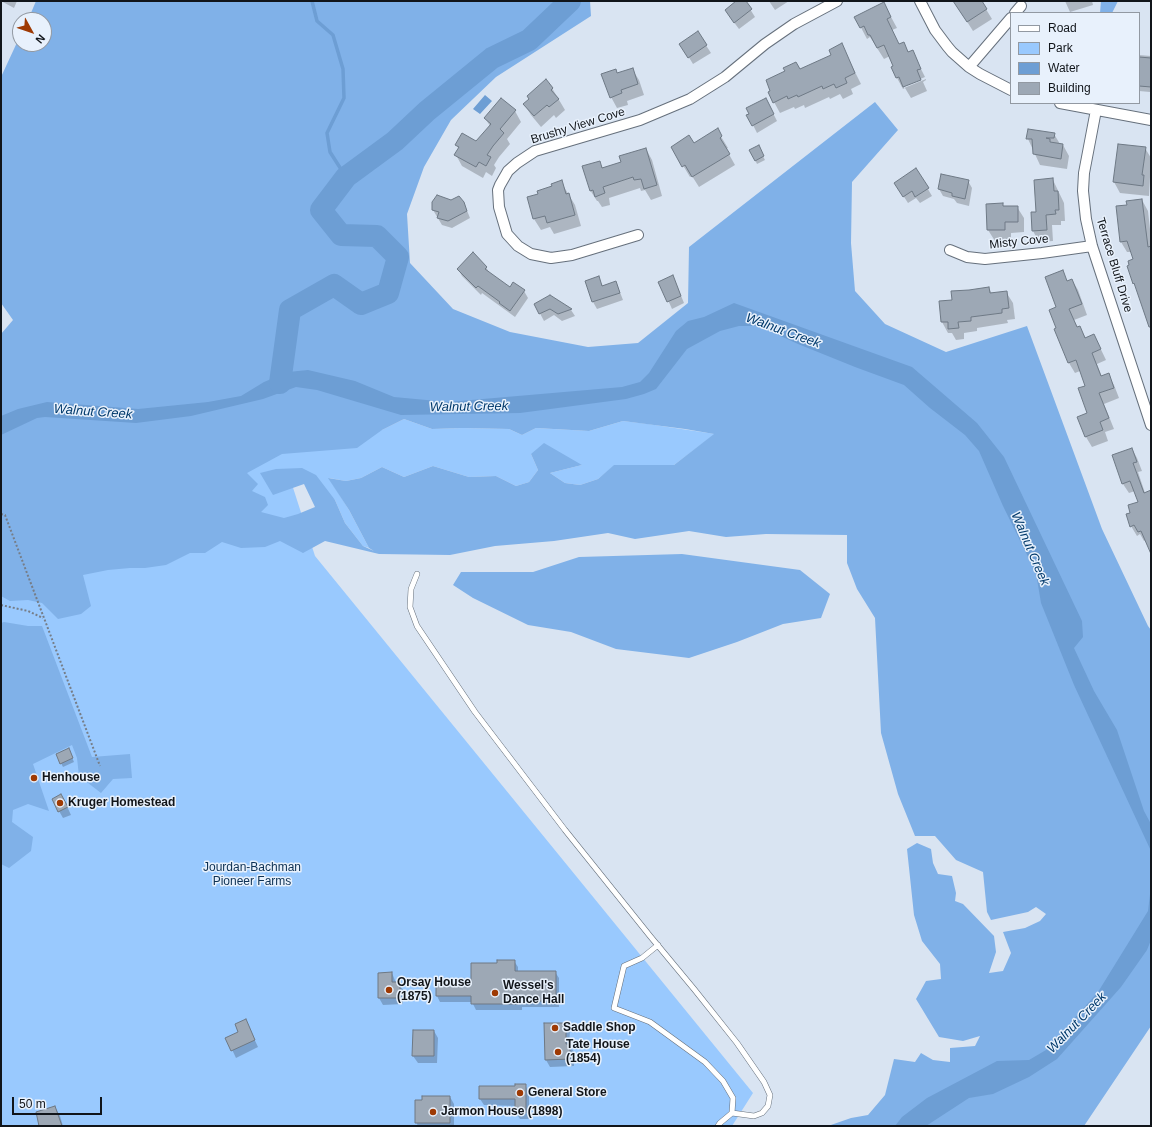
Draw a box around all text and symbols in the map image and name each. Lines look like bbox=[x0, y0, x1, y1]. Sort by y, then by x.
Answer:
north arrow bbox=[12, 12, 52, 52]
legend bbox=[1010, 12, 1140, 104]
text: Road bbox=[1048, 21, 1077, 35]
text: N bbox=[33, 32, 48, 46]
text: Park bbox=[1048, 41, 1073, 55]
text: Water bbox=[1048, 61, 1080, 75]
text: Building bbox=[1048, 81, 1091, 95]
street label: Brushy View Cove bbox=[529, 105, 627, 147]
street label: Terrace Bluff Drive bbox=[1093, 216, 1135, 314]
street label: Misty Cove bbox=[989, 232, 1049, 252]
water label: Walnut Creek bbox=[743, 310, 823, 352]
water label: Walnut Creek bbox=[430, 399, 508, 415]
water label: Walnut Creek bbox=[53, 401, 133, 423]
water label: Walnut Creek bbox=[1007, 510, 1053, 588]
place label: Henhouse bbox=[42, 771, 100, 785]
marker: Henhouse bbox=[29, 773, 39, 783]
place label: Kruger Homestead bbox=[68, 796, 175, 810]
marker: Kruger Homestead bbox=[55, 798, 65, 808]
park label: Jourdan-Bachman Pioneer Farms bbox=[203, 861, 301, 889]
place label: Orsay House (1875) bbox=[397, 976, 471, 1004]
place label: Wessel's Dance Hall bbox=[503, 979, 564, 1007]
marker: Orsay House (1875) bbox=[384, 985, 394, 995]
marker: Wessel's Dance Hall bbox=[490, 988, 500, 998]
water label: Walnut Creek bbox=[1044, 989, 1110, 1057]
place label: Saddle Shop bbox=[563, 1021, 636, 1035]
marker: Saddle Shop bbox=[550, 1023, 560, 1033]
place label: Tate House (1854) bbox=[566, 1038, 630, 1066]
marker: Tate House (1854) bbox=[553, 1047, 563, 1057]
place label: General Store bbox=[528, 1086, 607, 1100]
marker: General Store bbox=[515, 1088, 525, 1098]
scale bar bbox=[14, 1089, 104, 1115]
text: 50 m bbox=[19, 1097, 46, 1111]
place label: Jarmon House (1898) bbox=[441, 1105, 562, 1119]
marker: Jarmon House (1898) bbox=[428, 1107, 438, 1117]

